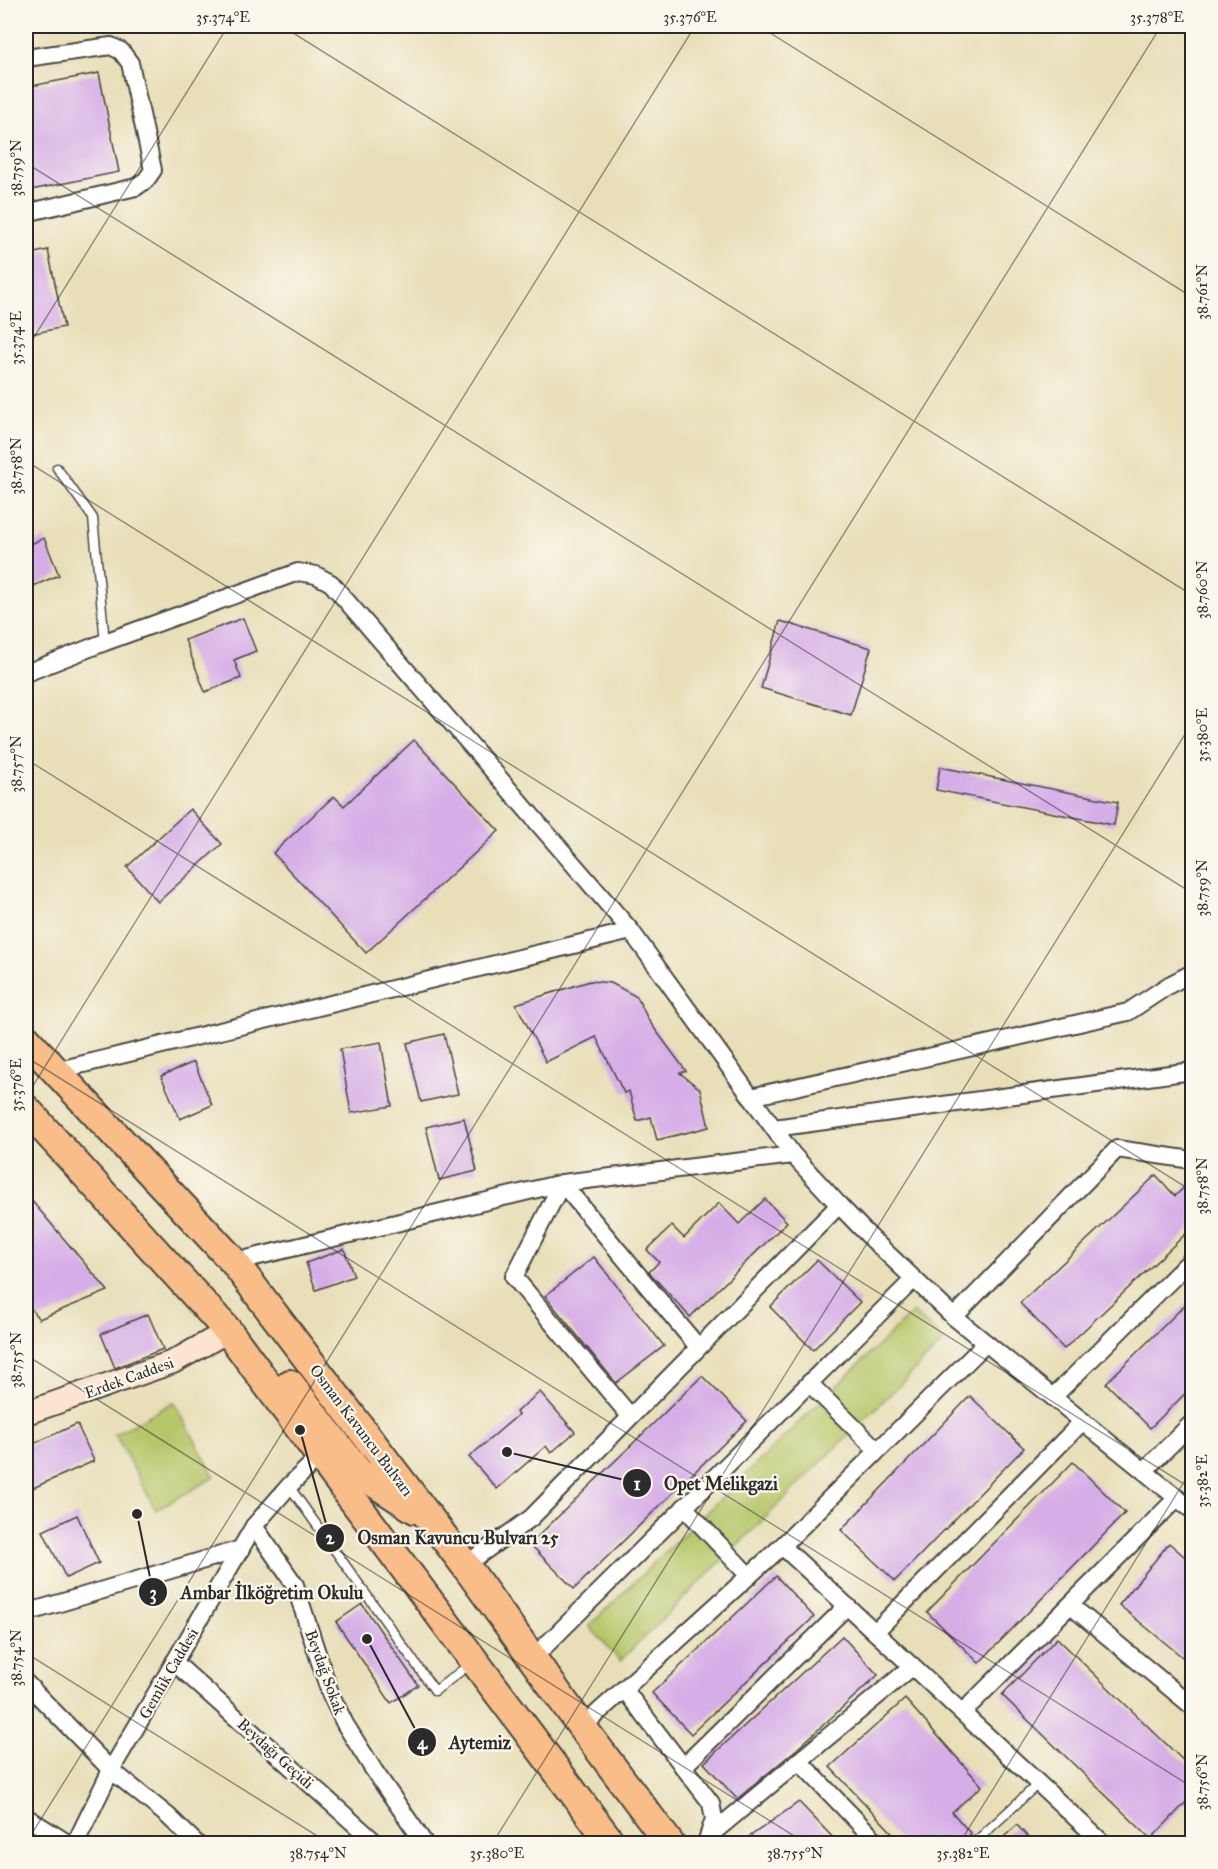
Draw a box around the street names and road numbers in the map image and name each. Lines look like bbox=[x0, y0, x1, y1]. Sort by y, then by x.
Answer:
street label: Erdek Caddesi bbox=[82, 1352, 177, 1402]
street label: Osman Kavuncu Bulvarı bbox=[306, 1361, 418, 1500]
street label: Gemlik Caddesi bbox=[135, 1624, 202, 1722]
street label: Beydağ Sokak bbox=[300, 1627, 350, 1718]
street label: Beydağı Geçidi bbox=[233, 1714, 318, 1794]

